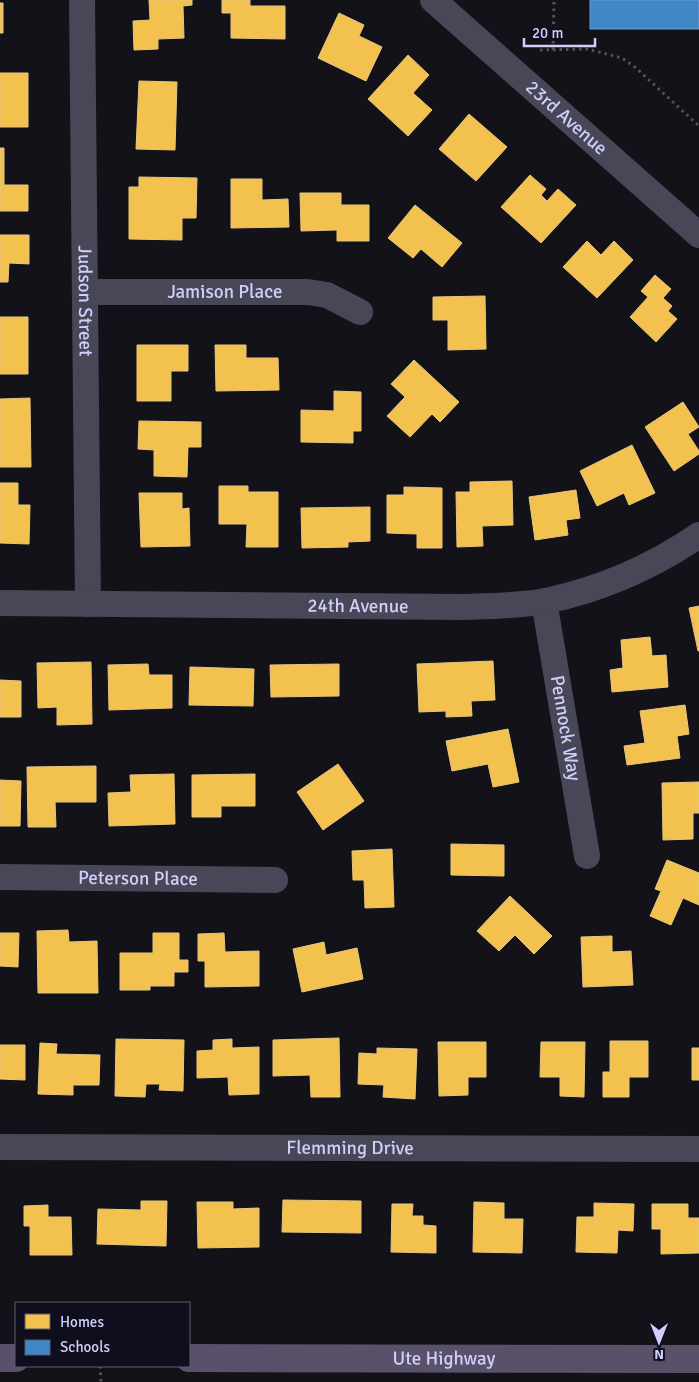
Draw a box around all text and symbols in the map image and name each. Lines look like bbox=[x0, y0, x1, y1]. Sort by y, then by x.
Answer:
scale bar bbox=[524, 15, 595, 47]
text: 20 m bbox=[532, 24, 563, 42]
street label: 23rd Avenue bbox=[521, 75, 612, 160]
street label: Judson Street bbox=[72, 245, 98, 357]
street label: Jamison Place bbox=[167, 280, 283, 304]
street label: 24th Avenue bbox=[307, 594, 409, 619]
street label: Pennock Way bbox=[545, 674, 586, 783]
street label: Peterson Place bbox=[78, 866, 198, 891]
street label: Flemming Drive bbox=[286, 1136, 414, 1160]
legend bbox=[15, 1302, 190, 1367]
text: Homes bbox=[60, 1313, 104, 1331]
north arrow bbox=[634, 1317, 684, 1367]
text: Schools bbox=[60, 1338, 111, 1356]
street label: Ute Highway bbox=[393, 1346, 496, 1371]
text: N bbox=[654, 1346, 664, 1363]

